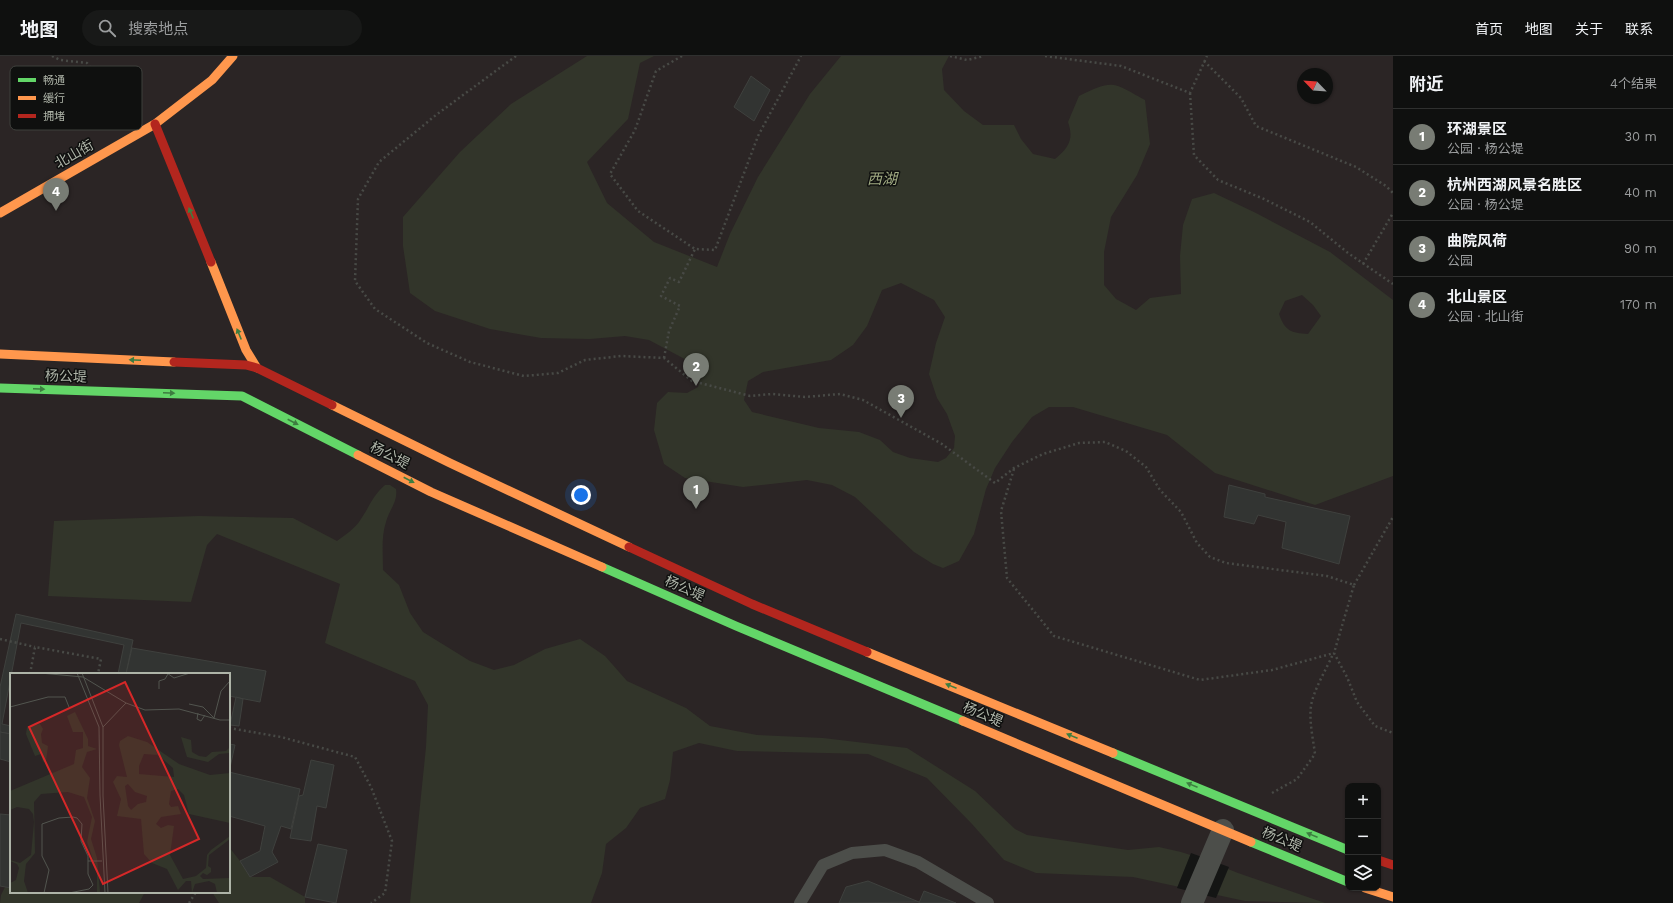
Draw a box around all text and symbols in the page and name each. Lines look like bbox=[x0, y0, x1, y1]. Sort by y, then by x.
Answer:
search box bbox=[82, 10, 362, 46]
icon: search bbox=[96, 17, 118, 39]
text: 地图 bbox=[20, 18, 58, 41]
text: 搜索地点 bbox=[128, 20, 188, 38]
text: 首页 bbox=[1475, 21, 1503, 37]
text: 地图 bbox=[1525, 21, 1553, 37]
text: 关于 bbox=[1575, 21, 1603, 37]
text: 联系 bbox=[1625, 21, 1653, 37]
legend bbox=[10, 66, 142, 130]
north arrow bbox=[1297, 68, 1333, 104]
text: 畅通 bbox=[43, 74, 65, 87]
text: 附近 bbox=[1409, 74, 1443, 94]
text: 4个结果 bbox=[1610, 76, 1657, 91]
text: 缓行 bbox=[43, 92, 65, 105]
text: 拥堵 bbox=[43, 110, 65, 123]
text: 环湖景区 bbox=[1447, 120, 1507, 138]
text: 1 bbox=[1419, 129, 1425, 144]
text: 30 m bbox=[1625, 129, 1657, 144]
street label: 北山街 bbox=[52, 137, 96, 171]
text: 公园 · 杨公堤 bbox=[1447, 141, 1524, 156]
water label: 西湖 bbox=[867, 170, 899, 188]
text: 杭州西湖风景名胜区 bbox=[1447, 176, 1582, 194]
pin: 4 bbox=[43, 178, 69, 211]
text: 2 bbox=[1418, 185, 1426, 200]
text: 40 m bbox=[1624, 185, 1657, 200]
text: 公园 · 杨公堤 bbox=[1447, 197, 1524, 212]
one-way arrow bbox=[188, 207, 194, 219]
text: 曲院风荷 bbox=[1447, 232, 1507, 250]
text: 3 bbox=[1418, 241, 1426, 256]
text: 90 m bbox=[1624, 241, 1657, 256]
text: 公园 bbox=[1447, 253, 1473, 268]
text: 北山景区 bbox=[1447, 288, 1507, 306]
text: 4 bbox=[1418, 297, 1426, 312]
text: 170 m bbox=[1620, 297, 1657, 312]
text: 公园 · 北山街 bbox=[1447, 309, 1524, 324]
one-way arrow bbox=[236, 327, 242, 339]
pin: 2 bbox=[683, 353, 709, 386]
one-way arrow bbox=[128, 357, 141, 363]
street label: 杨公堤 bbox=[45, 367, 87, 385]
pin: 3 bbox=[888, 385, 914, 418]
one-way arrow bbox=[33, 386, 46, 392]
one-way arrow bbox=[163, 390, 175, 397]
one-way arrow bbox=[287, 418, 298, 425]
street label: 杨公堤 bbox=[368, 438, 412, 472]
pin: 1 bbox=[683, 476, 709, 509]
one-way arrow bbox=[403, 477, 414, 483]
your location bbox=[571, 485, 591, 505]
street label: 杨公堤 bbox=[663, 572, 707, 604]
inset map bbox=[10, 673, 230, 893]
one-way arrow bbox=[946, 683, 957, 689]
street label: 杨公堤 bbox=[961, 698, 1005, 730]
one-way arrow bbox=[1065, 732, 1077, 738]
one-way arrow bbox=[1185, 782, 1197, 788]
map controls bbox=[1345, 783, 1381, 891]
button: + bbox=[1345, 783, 1381, 819]
button: − bbox=[1345, 819, 1381, 855]
street label: 杨公堤 bbox=[1260, 823, 1304, 855]
one-way arrow bbox=[1305, 831, 1317, 837]
button: layers bbox=[1345, 855, 1381, 891]

